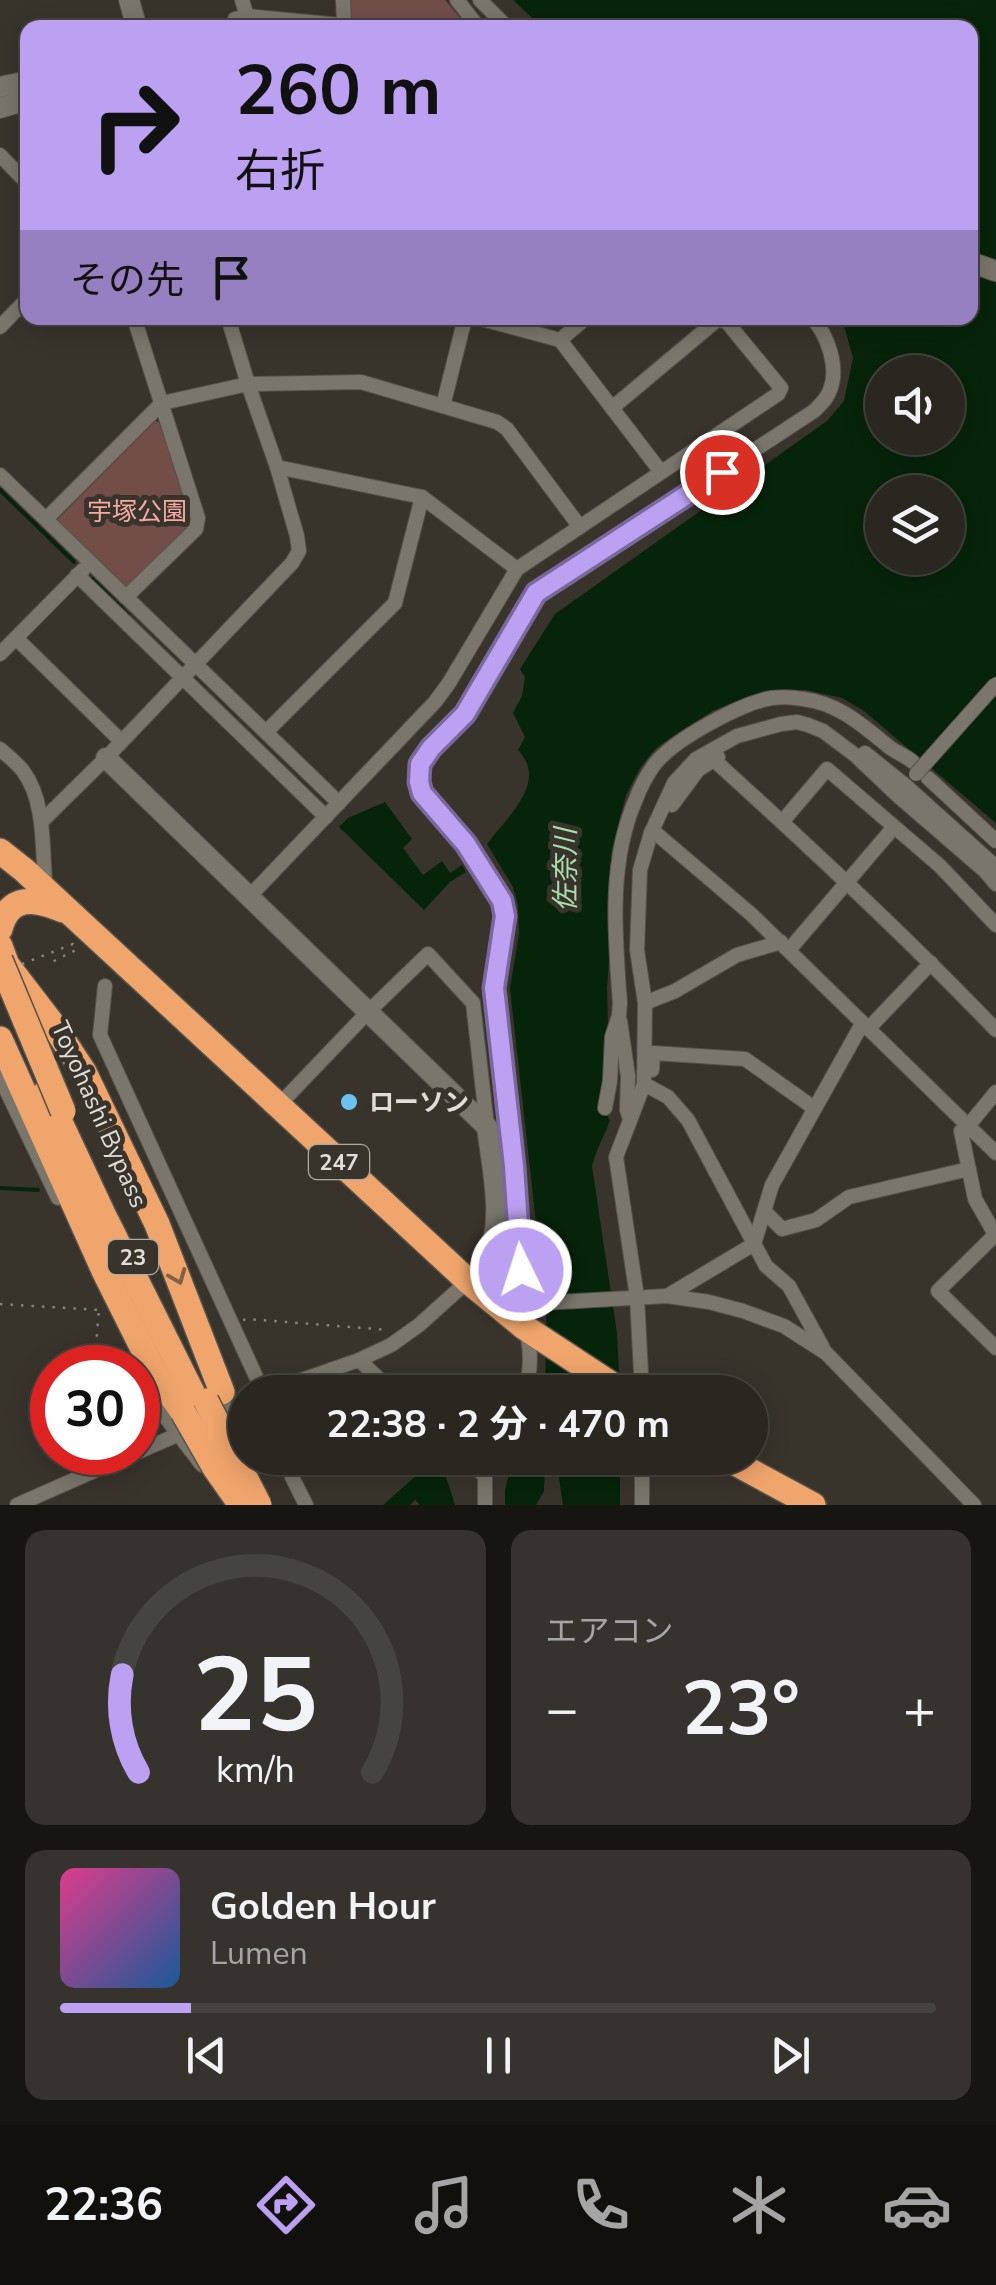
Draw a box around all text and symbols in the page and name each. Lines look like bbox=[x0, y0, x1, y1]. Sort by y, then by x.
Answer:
text: 260 m bbox=[235, 43, 441, 139]
icon: right bbox=[70, 60, 200, 190]
text: 右折 bbox=[235, 141, 325, 202]
icon: arrive bbox=[204, 250, 259, 305]
text: その先 bbox=[70, 255, 184, 306]
map controls bbox=[865, 355, 965, 575]
button: sound bbox=[865, 355, 965, 455]
pin bbox=[680, 430, 765, 515]
icon: arrive bbox=[695, 445, 750, 500]
button: layers bbox=[865, 475, 965, 575]
park label: 宇塚公園 bbox=[87, 495, 187, 529]
water label: 佐奈川 bbox=[547, 825, 585, 912]
street label: Toyohashi Bypass bbox=[43, 1016, 155, 1213]
place label: ローソン bbox=[369, 1086, 469, 1120]
marker: ローソン bbox=[338, 1091, 360, 1113]
road number: 247 bbox=[309, 1145, 369, 1179]
position arrow bbox=[469, 1218, 573, 1322]
road number: 23 bbox=[108, 1240, 158, 1274]
one-way arrow bbox=[167, 1267, 187, 1285]
speed limit sign: 30 bbox=[30, 1345, 160, 1475]
text: 22:38 · 2 分 · 470 m bbox=[326, 1399, 670, 1450]
text: エアコン bbox=[546, 1610, 674, 1653]
text: 25 bbox=[193, 1625, 318, 1767]
text: 23° bbox=[682, 1658, 800, 1760]
text: − bbox=[546, 1672, 579, 1747]
text: + bbox=[903, 1672, 936, 1747]
text: km/h bbox=[216, 1746, 295, 1795]
text: Golden Hour bbox=[210, 1881, 436, 1932]
text: Lumen bbox=[210, 1932, 308, 1975]
icon: previous bbox=[179, 2028, 234, 2083]
icon: pause bbox=[471, 2028, 526, 2083]
icon: next bbox=[763, 2028, 818, 2083]
icon: directions bbox=[251, 2170, 321, 2240]
icon: music bbox=[409, 2170, 479, 2240]
icon: phone bbox=[566, 2170, 636, 2240]
icon: climate bbox=[724, 2170, 794, 2240]
icon: car bbox=[882, 2170, 952, 2240]
text: 22:36 bbox=[44, 2175, 163, 2236]

